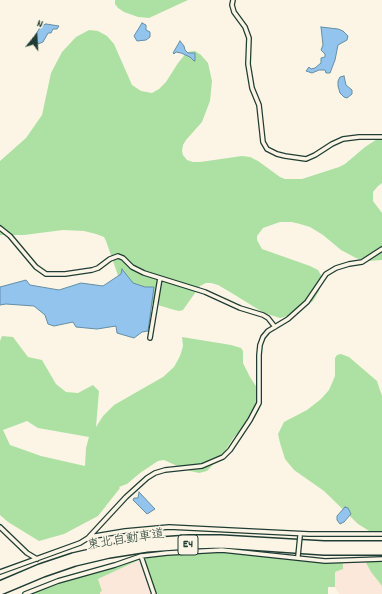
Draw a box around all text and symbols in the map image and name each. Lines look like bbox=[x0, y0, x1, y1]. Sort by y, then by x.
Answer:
north arrow bbox=[16, 16, 56, 56]
text: N bbox=[35, 16, 45, 33]
street label: 東北自動車道 bbox=[86, 527, 166, 555]
road number: E4 bbox=[178, 535, 198, 555]

